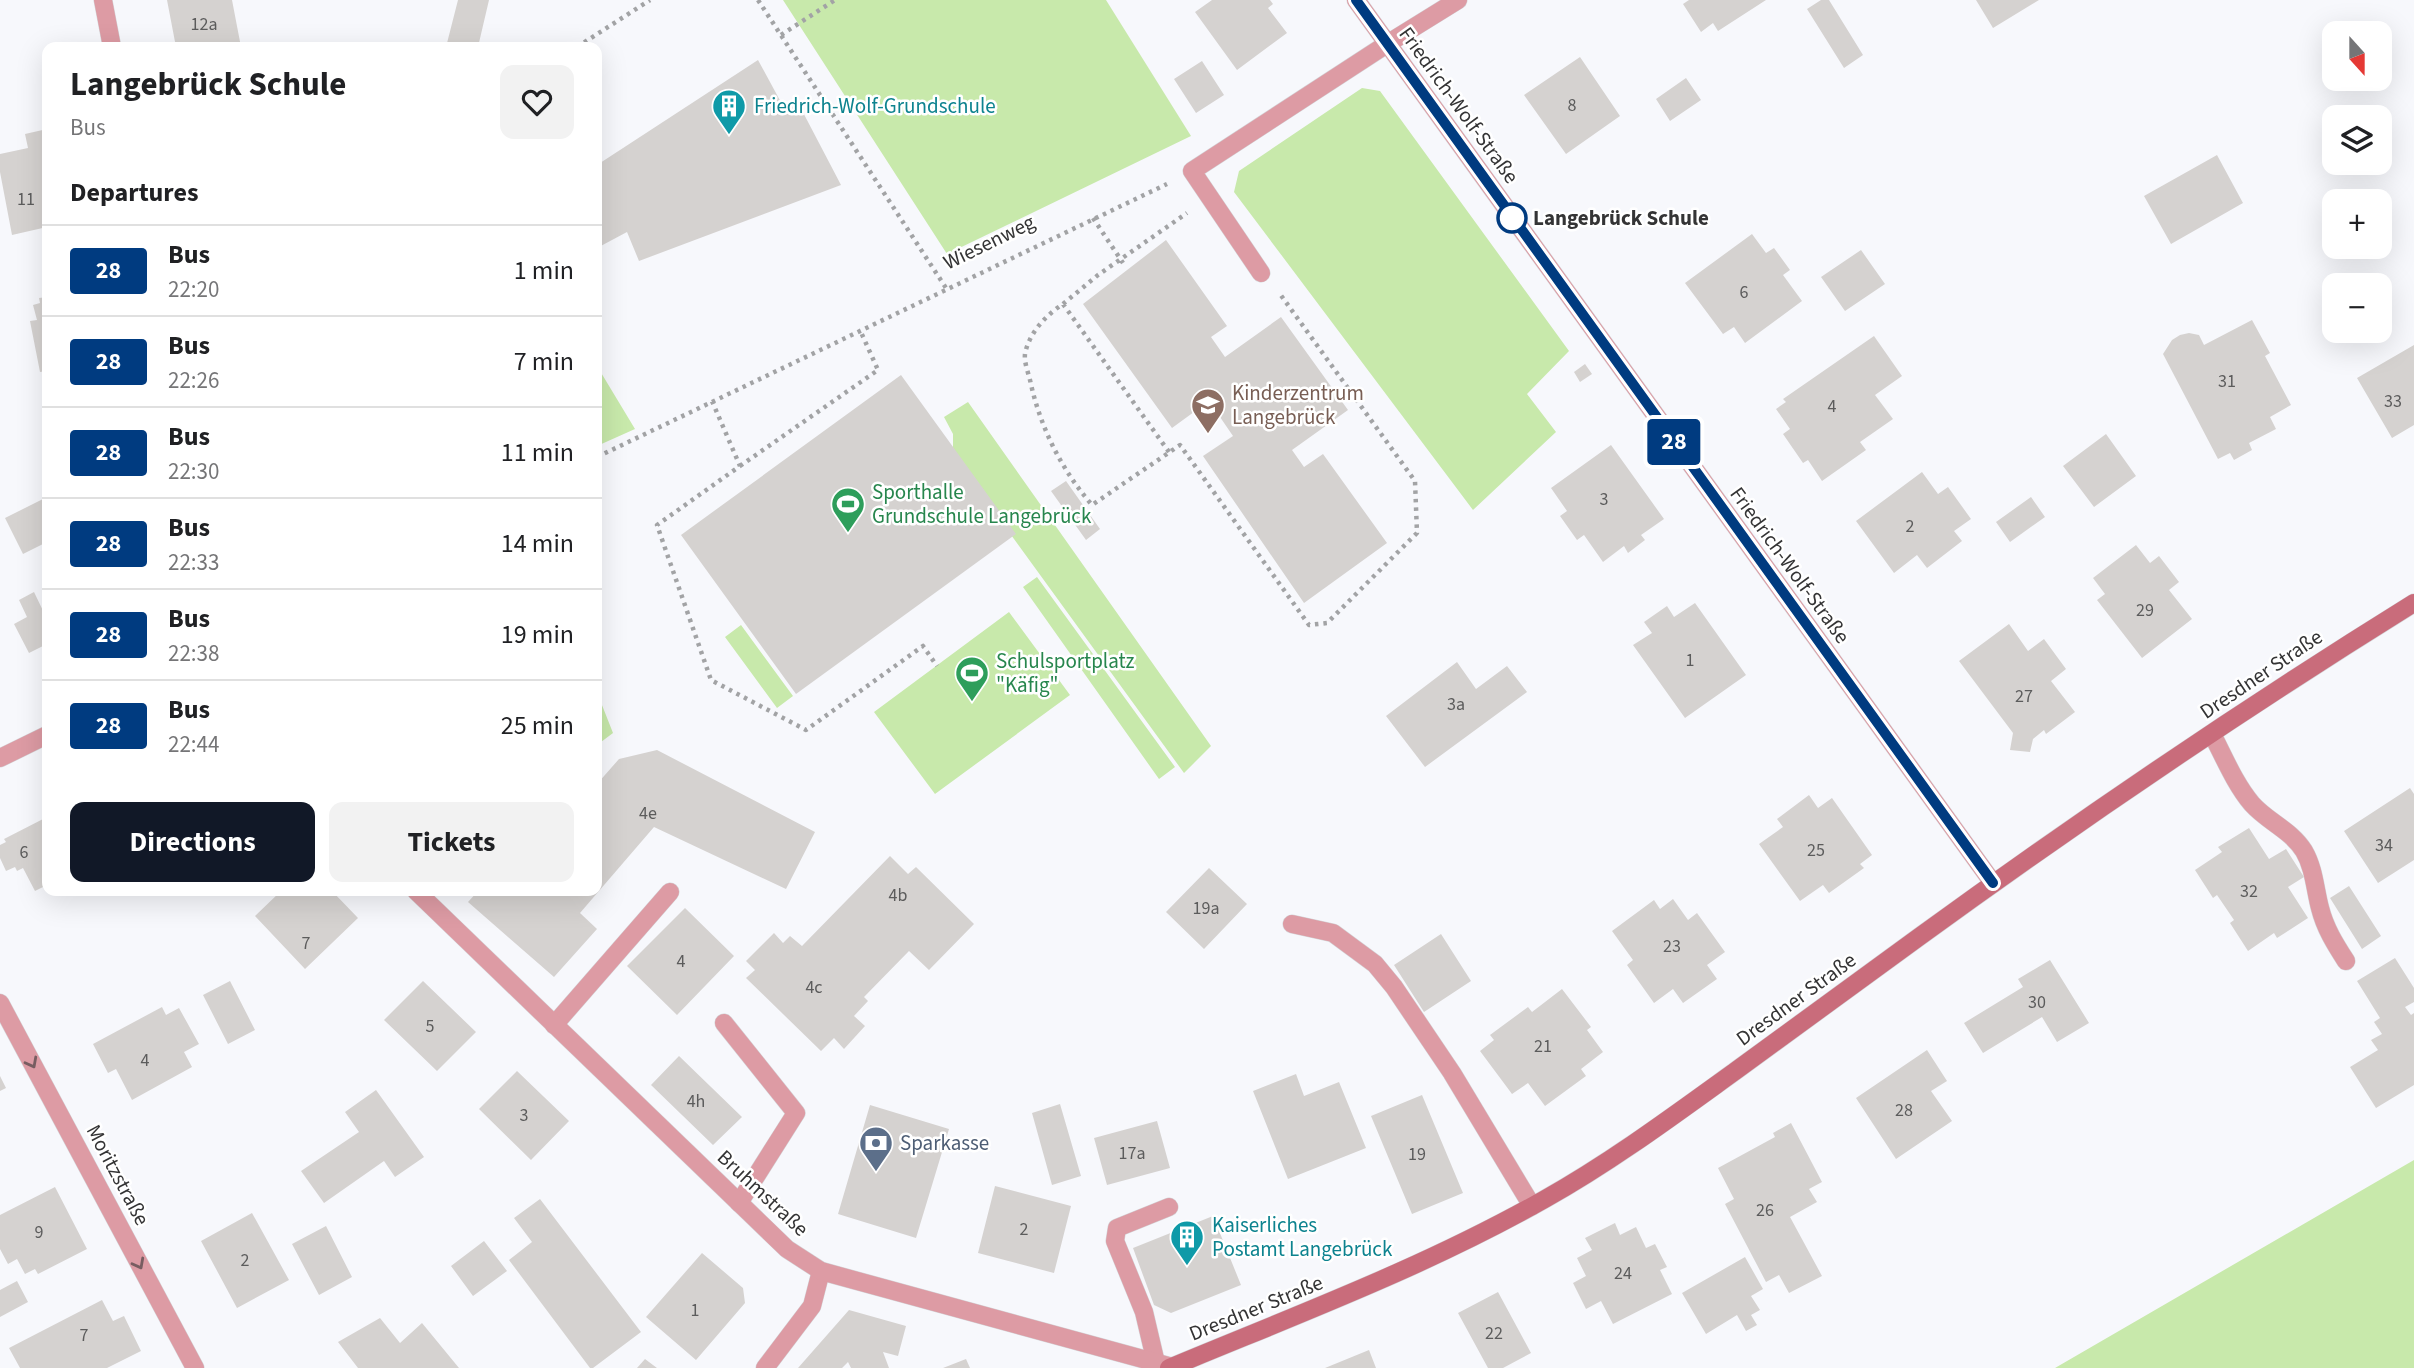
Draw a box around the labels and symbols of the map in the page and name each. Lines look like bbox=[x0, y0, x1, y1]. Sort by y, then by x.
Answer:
house number: 12a bbox=[191, 12, 217, 37]
street label: Friedrich-Wolf-Straße bbox=[1392, 20, 1526, 190]
north arrow bbox=[2322, 21, 2392, 91]
building icon: Friedrich-Wolf-Grundschule bbox=[710, 87, 748, 136]
place label: Friedrich-Wolf-Grundschule bbox=[754, 91, 996, 121]
house number: 8 bbox=[1568, 93, 1577, 118]
house number: 11 bbox=[17, 187, 35, 212]
marker: Langebrück Schule bbox=[1497, 203, 1527, 233]
place label: Langebrück Schule bbox=[1533, 203, 1709, 233]
street label: Wiesenweg bbox=[938, 207, 1040, 277]
house number: 6 bbox=[1740, 280, 1749, 305]
house number: 31 bbox=[2218, 369, 2236, 394]
place label: Kinderzentrum Langebrück bbox=[1232, 378, 1364, 432]
school or university icon: Kinderzentrum Langebrück bbox=[1189, 386, 1227, 435]
house number: 33 bbox=[2384, 389, 2402, 414]
house number: 4 bbox=[1828, 394, 1837, 419]
line badge: 28 bbox=[1642, 419, 1706, 465]
place label: Sporthalle Grundschule Langebrück bbox=[872, 477, 1092, 531]
street label: Friedrich-Wolf-Straße bbox=[1723, 480, 1857, 650]
sports icon: Sporthalle Grundschule Langebrück bbox=[829, 485, 867, 534]
house number: 3 bbox=[1600, 487, 1609, 512]
house number: 2 bbox=[1906, 514, 1915, 539]
house number: 29 bbox=[2136, 598, 2154, 623]
street label: Dresdner Straße bbox=[2194, 622, 2328, 726]
place label: Schulsportplatz "Käfig" bbox=[996, 646, 1135, 700]
house number: 1 bbox=[1686, 648, 1694, 673]
sports icon: Schulsportplatz "Käfig" bbox=[953, 654, 991, 703]
house number: 27 bbox=[2015, 684, 2033, 709]
house number: 3a bbox=[1447, 692, 1465, 717]
house number: 4e bbox=[639, 801, 657, 826]
house number: 34 bbox=[2375, 833, 2393, 858]
house number: 25 bbox=[1807, 838, 1825, 863]
house number: 6 bbox=[20, 840, 29, 865]
house number: 32 bbox=[2240, 879, 2258, 904]
house number: 4b bbox=[889, 883, 907, 908]
house number: 19a bbox=[1193, 896, 1219, 921]
house number: 7 bbox=[302, 931, 311, 956]
house number: 23 bbox=[1663, 934, 1681, 959]
street label: Dresdner Straße bbox=[1730, 945, 1862, 1053]
house number: 4 bbox=[677, 949, 686, 974]
house number: 4c bbox=[805, 975, 823, 1000]
house number: 30 bbox=[2028, 990, 2046, 1015]
house number: 5 bbox=[426, 1014, 435, 1039]
house number: 21 bbox=[1534, 1034, 1552, 1059]
house number: 4 bbox=[141, 1048, 150, 1073]
one-way arrow bbox=[24, 1056, 37, 1068]
house number: 4h bbox=[687, 1089, 705, 1114]
house number: 28 bbox=[1895, 1098, 1913, 1123]
house number: 3 bbox=[520, 1103, 529, 1128]
street label: Moritzstraße bbox=[79, 1119, 157, 1231]
bank icon: Sparkasse bbox=[857, 1124, 895, 1173]
place label: Sparkasse bbox=[900, 1128, 989, 1158]
house number: 17a bbox=[1119, 1141, 1145, 1166]
house number: 19 bbox=[1408, 1142, 1426, 1167]
street label: Bruhmstraße bbox=[711, 1143, 815, 1243]
house number: 26 bbox=[1756, 1198, 1774, 1223]
place label: Kaiserliches Postamt Langebrück bbox=[1212, 1210, 1393, 1264]
house number: 2 bbox=[1020, 1217, 1029, 1242]
building icon: Kaiserliches Postamt Langebrück bbox=[1168, 1218, 1206, 1267]
house number: 9 bbox=[35, 1220, 44, 1245]
house number: 2 bbox=[241, 1248, 250, 1273]
one-way arrow bbox=[131, 1256, 145, 1269]
house number: 24 bbox=[1614, 1261, 1632, 1286]
street label: Dresdner Straße bbox=[1185, 1268, 1327, 1348]
house number: 1 bbox=[691, 1298, 699, 1323]
house number: 22 bbox=[1485, 1321, 1503, 1346]
house number: 7 bbox=[80, 1323, 89, 1348]

